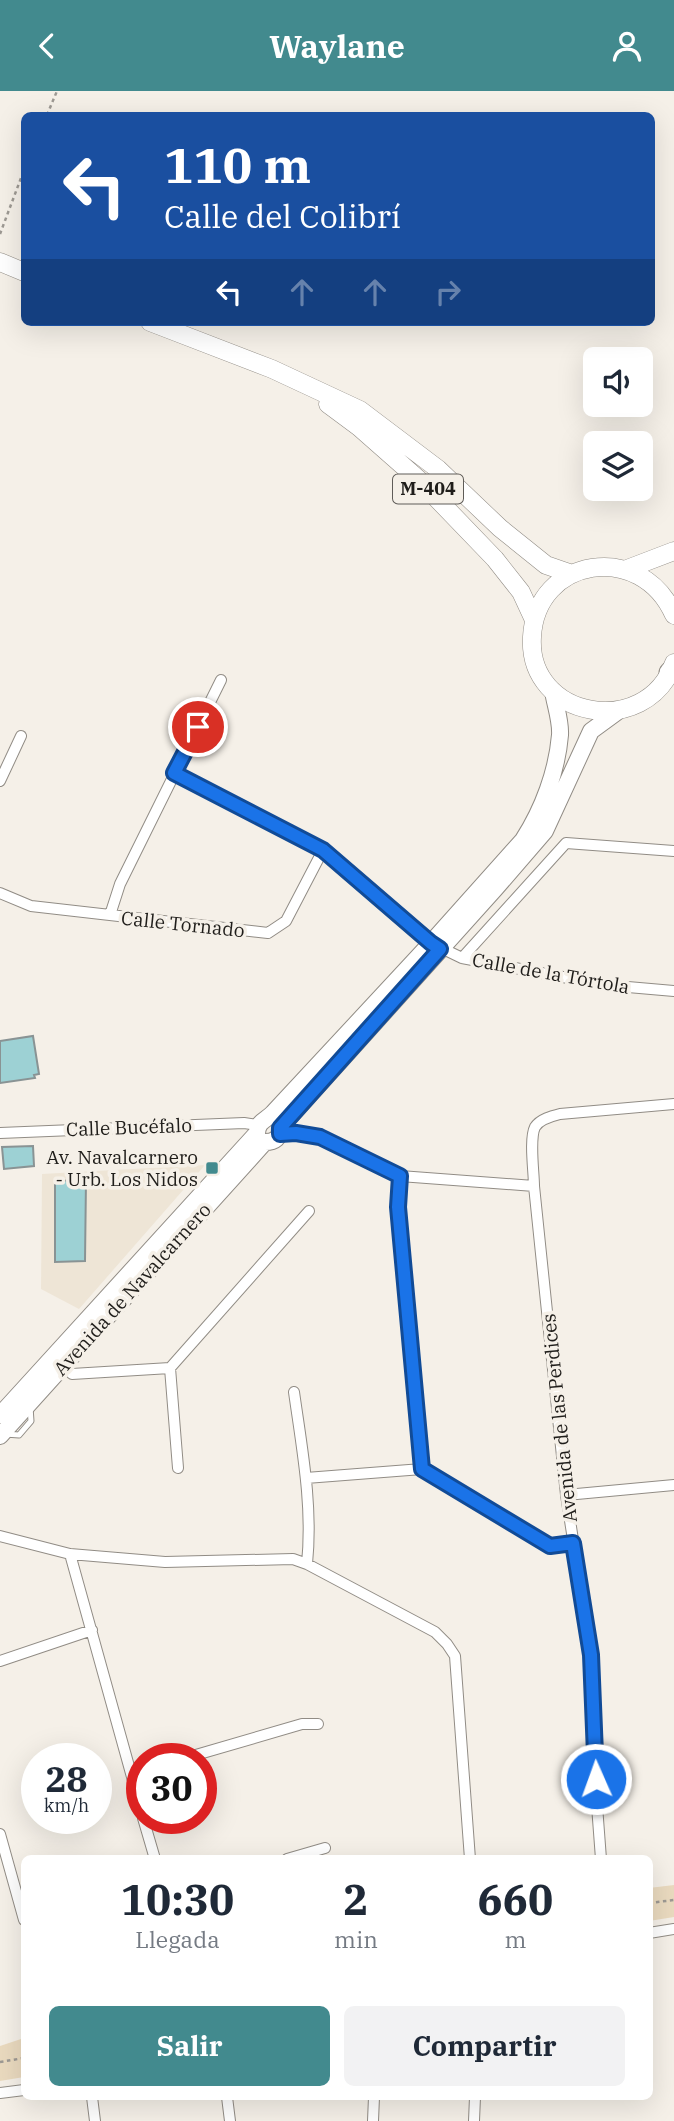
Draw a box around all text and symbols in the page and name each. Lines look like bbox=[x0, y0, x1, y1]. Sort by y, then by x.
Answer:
text: Waylane bbox=[269, 25, 405, 67]
icon: back bbox=[28, 27, 66, 65]
icon: person bbox=[608, 27, 646, 65]
text: 110 m bbox=[164, 133, 311, 196]
icon: left bbox=[49, 140, 140, 231]
text: Calle del Colibrí bbox=[164, 195, 401, 237]
icon: left bbox=[210, 273, 248, 311]
icon: ahead bbox=[283, 273, 321, 311]
icon: ahead bbox=[356, 273, 394, 311]
icon: right bbox=[429, 273, 467, 311]
map controls bbox=[583, 347, 653, 501]
button: sound bbox=[583, 347, 653, 417]
button: layers bbox=[583, 431, 653, 501]
road number: M-404 bbox=[393, 475, 463, 503]
pin bbox=[168, 697, 228, 757]
icon: arrive bbox=[179, 708, 217, 746]
street label: Calle Tornado bbox=[120, 906, 246, 942]
street label: Calle de la Tórtola bbox=[470, 947, 632, 999]
street label: Calle Bucéfalo bbox=[66, 1113, 192, 1141]
place label: Av. Navalcarnero - Urb. Los Nidos bbox=[46, 1145, 198, 1191]
marker: Av. Navalcarnero - Urb. Los Nidos bbox=[204, 1160, 220, 1176]
street label: Avenida de Navalcarnero bbox=[48, 1198, 216, 1380]
street label: Avenida de las Perdices bbox=[536, 1312, 582, 1524]
position arrow bbox=[559, 1742, 633, 1816]
speed limit sign: 30 bbox=[126, 1743, 217, 1834]
text: 28 bbox=[45, 1756, 88, 1802]
text: km/h bbox=[44, 1794, 89, 1817]
text: 10:30 bbox=[121, 1872, 234, 1927]
text: 2 bbox=[343, 1872, 369, 1927]
text: 660 bbox=[478, 1872, 553, 1927]
text: Llegada bbox=[135, 1924, 220, 1954]
text: min bbox=[334, 1924, 378, 1954]
text: m bbox=[504, 1924, 526, 1954]
button: Salir bbox=[49, 2006, 330, 2086]
button: Compartir bbox=[344, 2006, 625, 2086]

